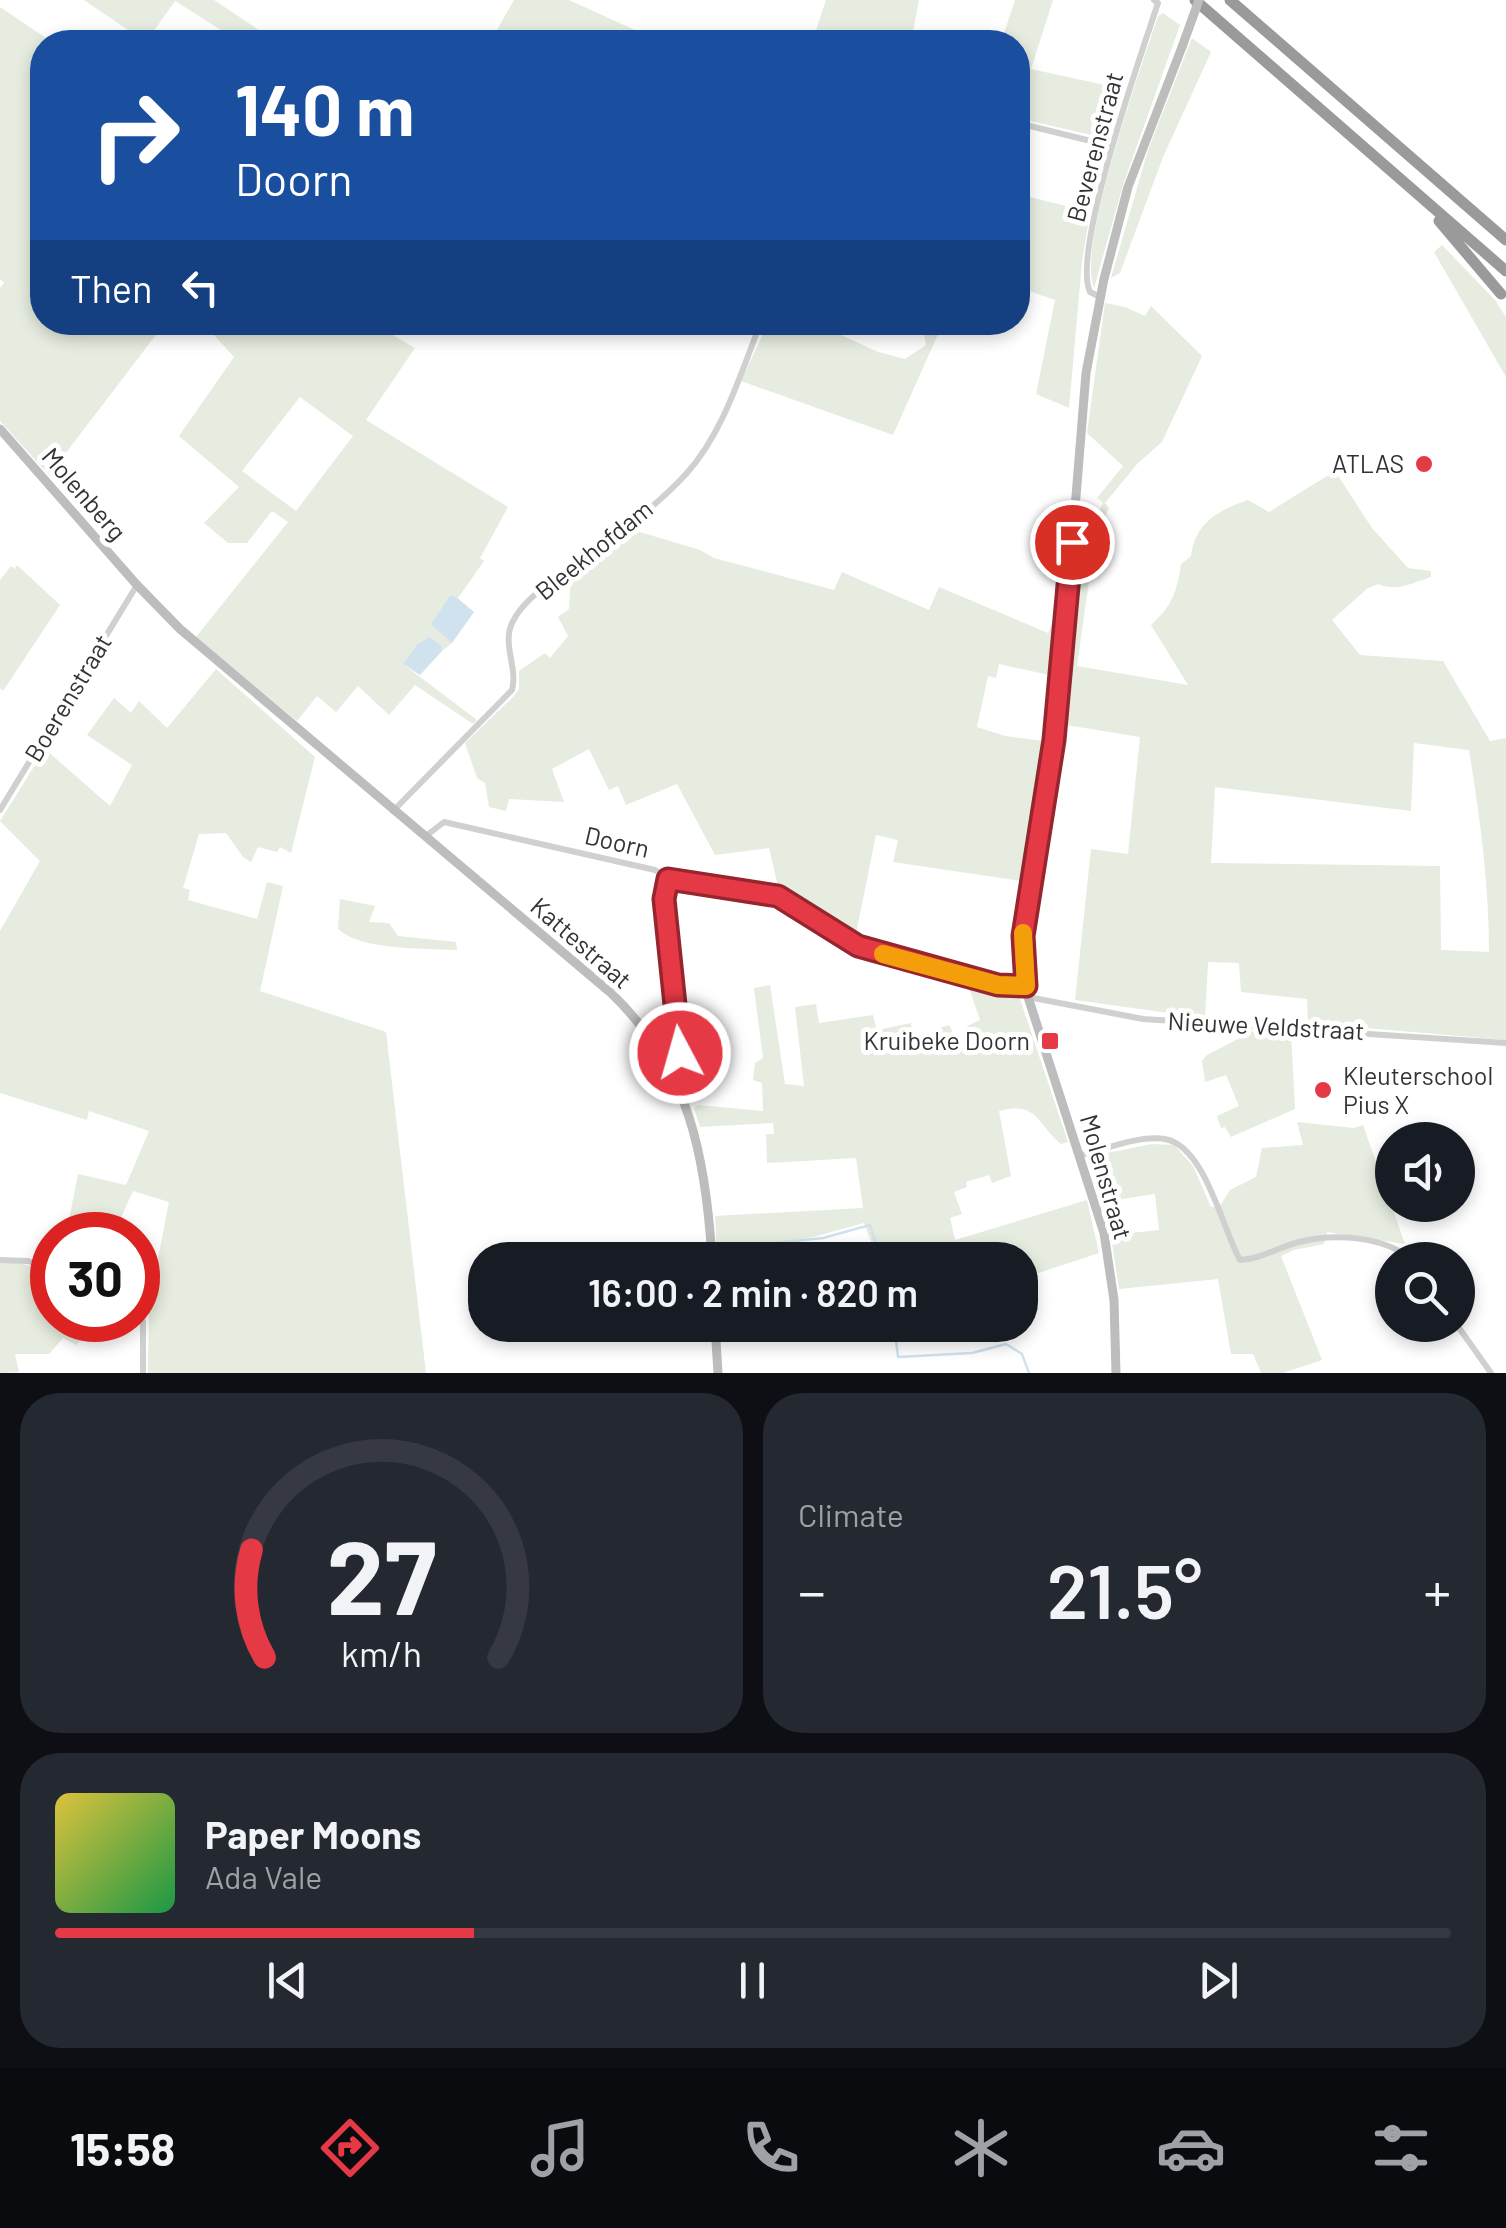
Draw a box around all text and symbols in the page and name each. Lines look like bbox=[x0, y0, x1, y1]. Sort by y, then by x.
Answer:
text: 140 m bbox=[235, 66, 414, 150]
street label: Beverenstraat bbox=[1060, 69, 1128, 225]
icon: right bbox=[70, 70, 200, 200]
text: Doorn bbox=[235, 151, 353, 205]
icon: left bbox=[173, 260, 228, 315]
text: Then bbox=[70, 265, 153, 311]
street label: Molenberg bbox=[36, 441, 133, 546]
place label: ATLAS bbox=[1332, 448, 1404, 478]
marker: ATLAS bbox=[1413, 453, 1435, 475]
street label: Bleekhofdam bbox=[529, 493, 658, 606]
pin bbox=[1030, 500, 1115, 585]
icon: arrive bbox=[1045, 515, 1100, 570]
street label: Boerenstraat bbox=[17, 628, 117, 767]
street label: Doorn bbox=[582, 819, 652, 863]
street label: Kattestraat bbox=[525, 890, 638, 994]
position arrow bbox=[628, 1001, 732, 1105]
street label: Nieuwe Veldstraat bbox=[1167, 1005, 1365, 1045]
place label: Kruibeke Doorn bbox=[863, 1025, 1030, 1055]
marker: Kruibeke Doorn bbox=[1039, 1030, 1061, 1052]
place label: Kleuterschool Pius X bbox=[1343, 1060, 1493, 1119]
marker: Kleuterschool Pius X bbox=[1312, 1079, 1334, 1101]
street label: Molenstraat bbox=[1075, 1111, 1139, 1243]
map controls bbox=[1375, 1122, 1475, 1342]
button: sound bbox=[1375, 1122, 1475, 1222]
speed limit sign: 30 bbox=[30, 1212, 160, 1342]
button: search bbox=[1375, 1242, 1475, 1342]
text: 16:00 · 2 min · 820 m bbox=[588, 1269, 918, 1315]
text: Climate bbox=[798, 1495, 904, 1533]
text: 27 bbox=[327, 1511, 436, 1636]
text: 21.5° bbox=[1047, 1544, 1202, 1634]
text: − bbox=[798, 1557, 826, 1623]
text: + bbox=[1423, 1557, 1451, 1623]
text: km/h bbox=[341, 1631, 422, 1674]
text: Paper Moons bbox=[205, 1811, 421, 1857]
text: Ada Vale bbox=[205, 1857, 322, 1895]
icon: previous bbox=[260, 1953, 315, 2008]
icon: pause bbox=[725, 1953, 780, 2008]
icon: next bbox=[1191, 1953, 1246, 2008]
icon: directions bbox=[315, 2113, 385, 2183]
icon: music bbox=[525, 2113, 595, 2183]
icon: phone bbox=[736, 2113, 806, 2183]
icon: climate bbox=[946, 2113, 1016, 2183]
icon: car bbox=[1156, 2113, 1226, 2183]
icon: filters bbox=[1366, 2113, 1436, 2183]
text: 15:58 bbox=[70, 2121, 175, 2175]

